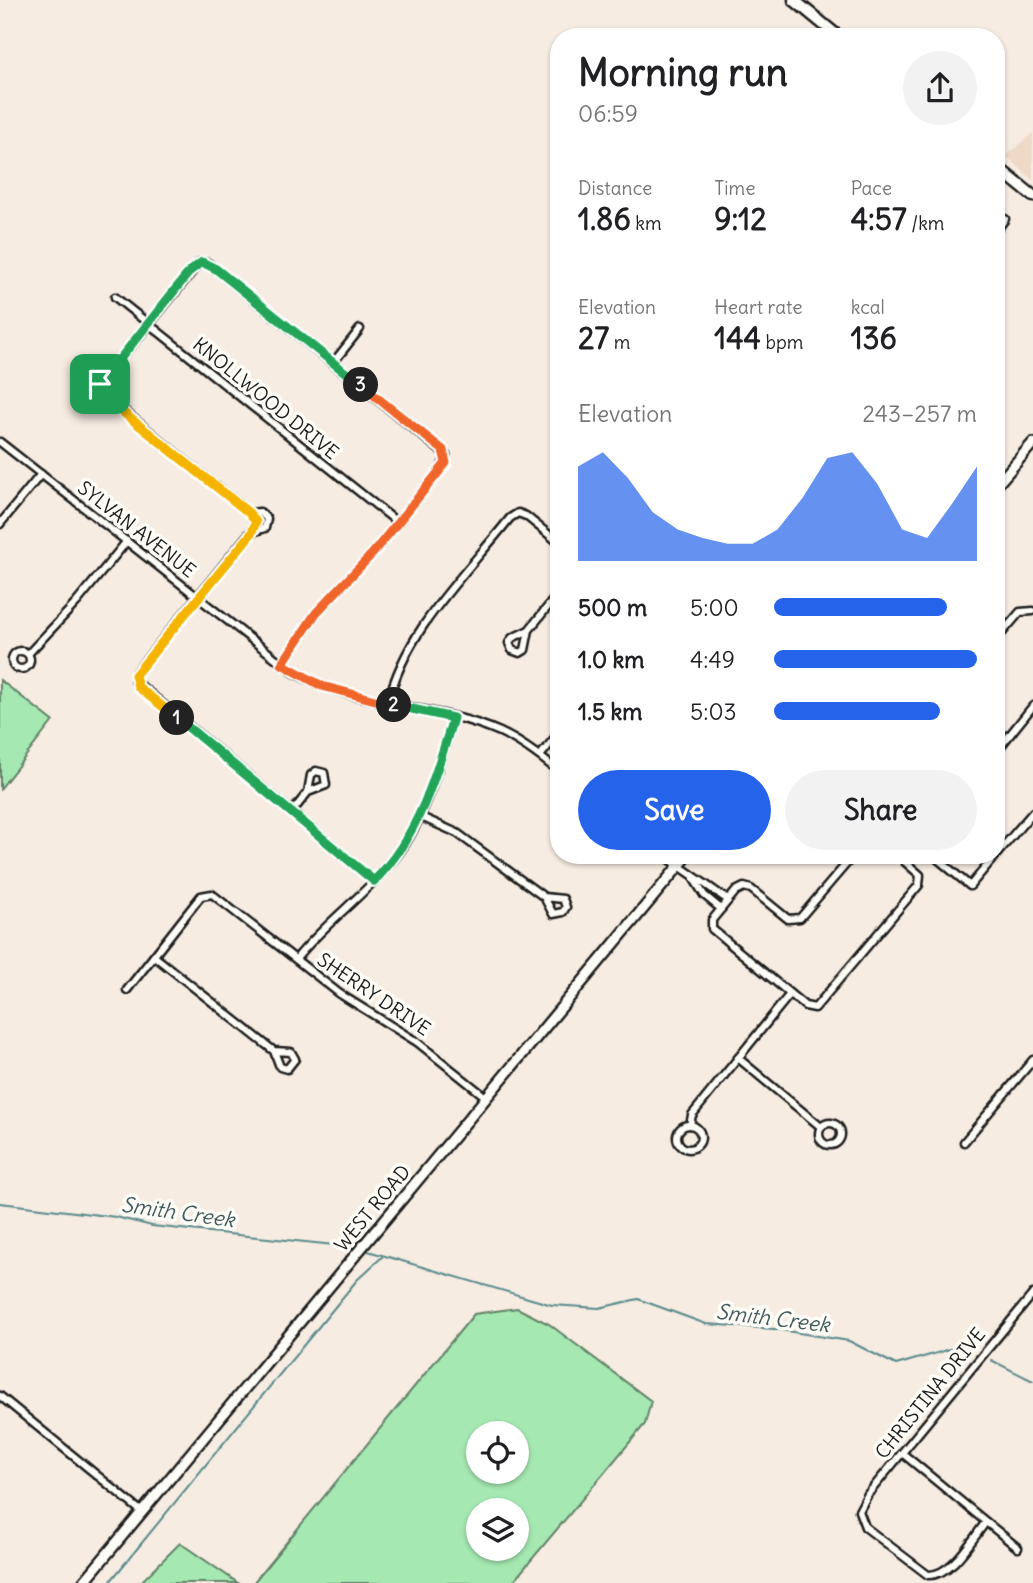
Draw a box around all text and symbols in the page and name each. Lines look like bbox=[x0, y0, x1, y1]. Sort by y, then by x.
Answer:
text: Morning run bbox=[578, 49, 788, 96]
button: share bbox=[903, 51, 977, 125]
text: 06:59 bbox=[578, 99, 638, 128]
text: Distance bbox=[578, 176, 652, 200]
text: Time bbox=[714, 176, 755, 200]
text: Pace bbox=[851, 176, 892, 200]
text: 1.86 bbox=[578, 200, 631, 238]
text: 9:12 bbox=[714, 200, 767, 238]
text: 4:57 bbox=[851, 200, 907, 238]
text: km bbox=[631, 211, 662, 235]
text: /km bbox=[907, 211, 945, 235]
text: Elevation bbox=[578, 295, 656, 319]
text: Heart rate bbox=[714, 295, 802, 319]
text: kcal bbox=[851, 295, 885, 319]
text: 27 bbox=[578, 319, 609, 357]
text: 144 bbox=[714, 319, 761, 357]
text: 136 bbox=[851, 319, 897, 357]
text: m bbox=[609, 330, 630, 354]
text: bpm bbox=[761, 330, 803, 354]
street label: KNOLLWOOD DRIVE bbox=[188, 332, 344, 464]
pin bbox=[70, 354, 130, 414]
icon: arrive bbox=[81, 365, 119, 403]
pin: 3 bbox=[344, 368, 378, 402]
text: 3 bbox=[355, 372, 366, 396]
text: Elevation bbox=[578, 399, 672, 428]
text: 243–257 m bbox=[863, 399, 977, 428]
street label: SYLVAN AVENUE bbox=[73, 476, 201, 582]
text: 500 m bbox=[578, 593, 647, 622]
text: 5:00 bbox=[690, 593, 739, 622]
text: 1.0 km bbox=[578, 645, 644, 674]
text: 4:49 bbox=[690, 645, 735, 674]
pin: 2 bbox=[376, 688, 412, 722]
text: 2 bbox=[388, 692, 399, 716]
text: 1.5 km bbox=[578, 697, 643, 726]
text: 5:03 bbox=[690, 697, 737, 726]
pin: 1 bbox=[160, 700, 194, 736]
text: 1 bbox=[173, 705, 180, 729]
button: Save bbox=[578, 770, 771, 850]
button: Share bbox=[785, 770, 977, 850]
street label: SHERRY DRIVE bbox=[313, 947, 435, 1041]
street label: WEST ROAD bbox=[329, 1160, 415, 1256]
water label: Smith Creek bbox=[120, 1191, 238, 1233]
water label: Smith Creek bbox=[715, 1298, 832, 1339]
street label: CHRISTINA DRIVE bbox=[870, 1323, 990, 1463]
map controls bbox=[466, 1421, 529, 1561]
button: locate bbox=[466, 1421, 529, 1484]
button: layers bbox=[466, 1498, 529, 1561]

